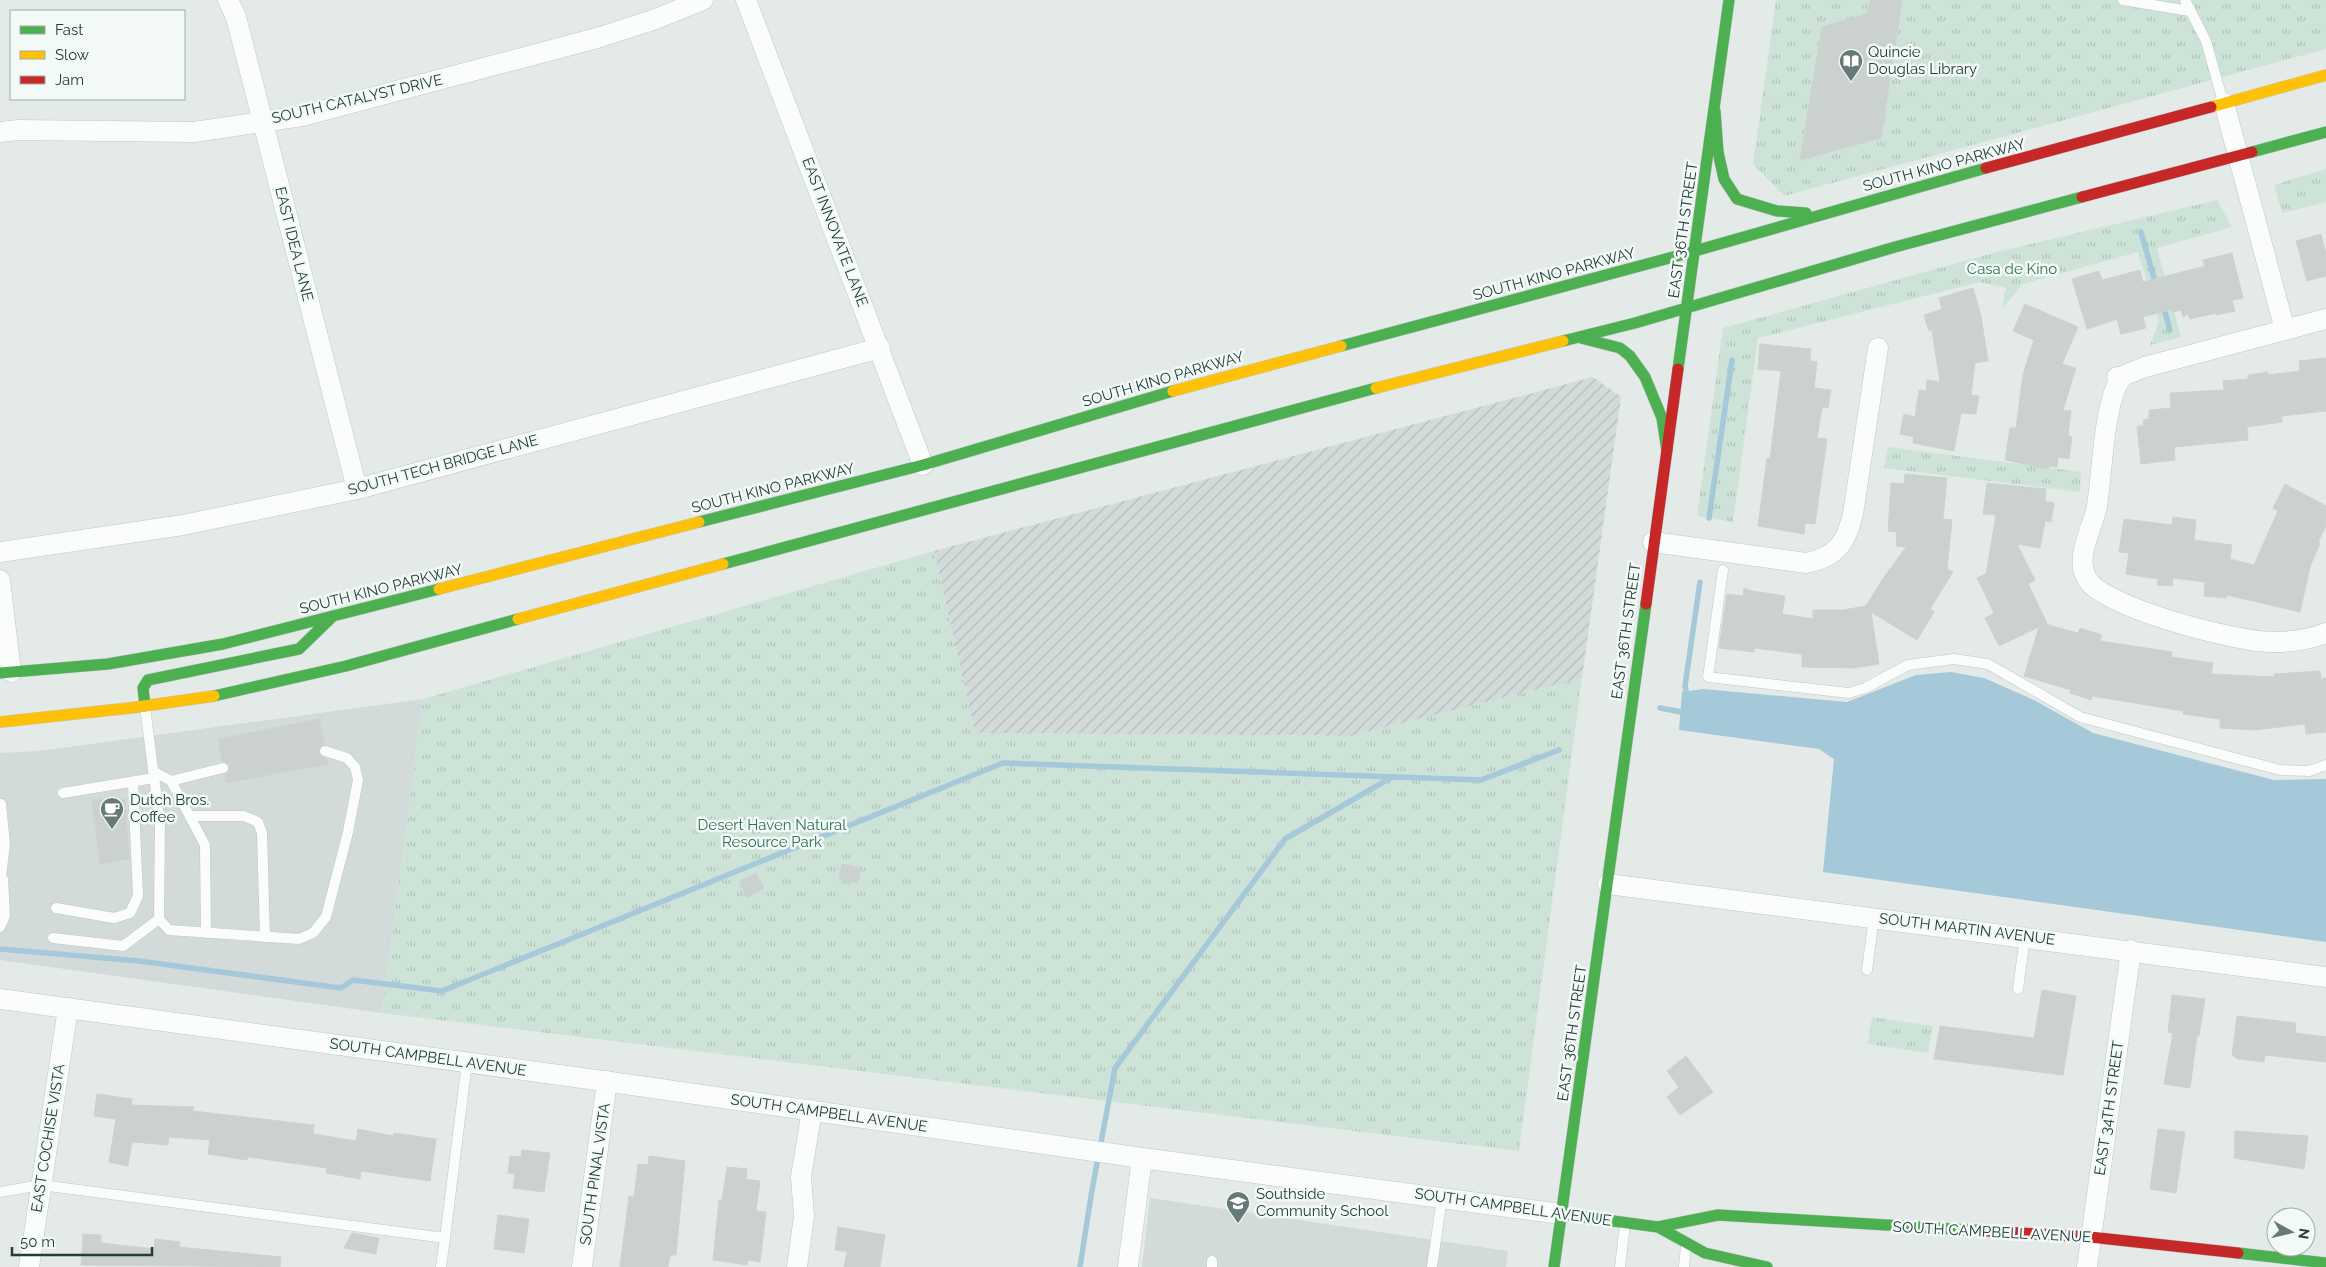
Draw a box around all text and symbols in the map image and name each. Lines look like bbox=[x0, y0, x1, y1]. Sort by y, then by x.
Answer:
legend bbox=[10, 10, 185, 100]
text: Fast bbox=[55, 21, 83, 39]
place label: Quincie Douglas Library bbox=[1868, 43, 1977, 78]
text: Slow bbox=[55, 46, 89, 64]
library icon: Quincie Douglas Library bbox=[1838, 48, 1864, 82]
text: Jam bbox=[55, 71, 84, 89]
street label: SOUTH CATALYST DRIVE bbox=[270, 71, 444, 127]
street label: SOUTH KINO PARKWAY bbox=[1861, 135, 2027, 195]
street label: EAST INNOVATE LANE bbox=[798, 155, 872, 309]
street label: EAST 36TH STREET bbox=[1665, 161, 1701, 299]
street label: EAST IDEA LANE bbox=[271, 185, 317, 303]
street label: SOUTH KINO PARKWAY bbox=[1471, 244, 1637, 304]
park label: Casa de Kino bbox=[1967, 260, 2057, 278]
street label: SOUTH KINO PARKWAY bbox=[1080, 347, 1246, 411]
street label: SOUTH TECH BRIDGE LANE bbox=[346, 431, 540, 499]
street label: SOUTH KINO PARKWAY bbox=[690, 459, 857, 517]
street label: SOUTH KINO PARKWAY bbox=[298, 560, 465, 618]
street label: EAST 36TH STREET bbox=[1608, 562, 1644, 700]
place label: Dutch Bros. Coffee bbox=[130, 791, 209, 826]
cafe icon: Dutch Bros. Coffee bbox=[99, 796, 125, 830]
park label: Desert Haven Natural Resource Park bbox=[698, 816, 847, 851]
street label: SOUTH MARTIN AVENUE bbox=[1878, 909, 2056, 949]
street label: EAST 36TH STREET bbox=[1554, 964, 1590, 1102]
street label: SOUTH CAMPBELL AVENUE bbox=[328, 1034, 528, 1080]
street label: EAST 34TH STREET bbox=[2091, 1040, 2127, 1176]
street label: EAST COCHISE VISTA bbox=[27, 1062, 69, 1214]
street label: SOUTH CAMPBELL AVENUE bbox=[729, 1090, 929, 1136]
street label: SOUTH PINAL VISTA bbox=[576, 1102, 614, 1246]
street label: SOUTH CAMPBELL AVENUE bbox=[1413, 1184, 1613, 1230]
place label: Southside Community School bbox=[1256, 1185, 1389, 1220]
school or university icon: Southside Community School bbox=[1225, 1190, 1251, 1224]
north arrow bbox=[2266, 1207, 2316, 1257]
street label: SOUTH CAMPBELL AVENUE bbox=[1892, 1218, 2092, 1246]
scale bar bbox=[12, 1224, 152, 1256]
text: N bbox=[2295, 1227, 2313, 1240]
text: 50 m bbox=[20, 1233, 55, 1251]

